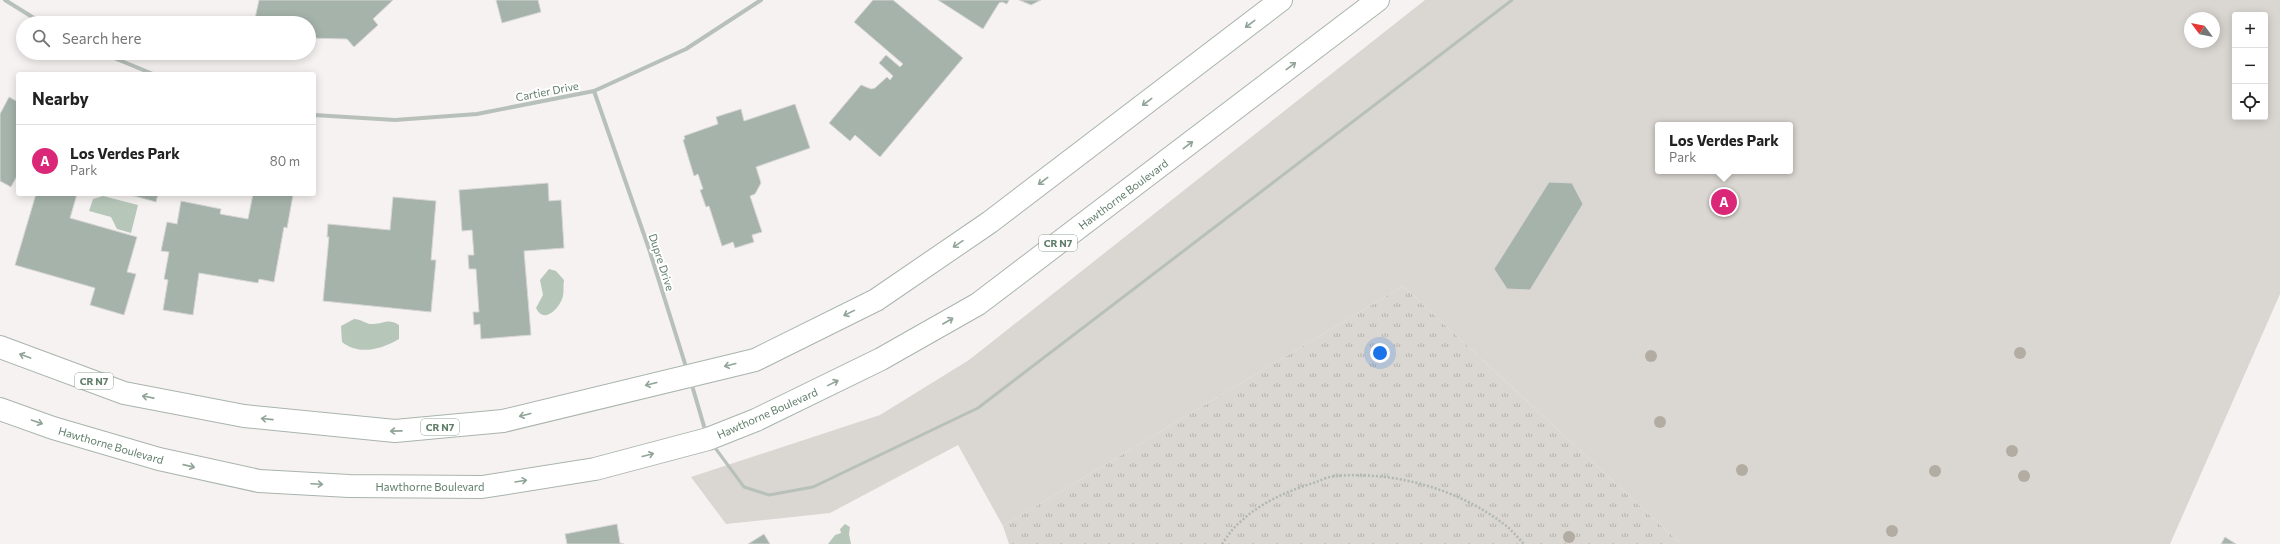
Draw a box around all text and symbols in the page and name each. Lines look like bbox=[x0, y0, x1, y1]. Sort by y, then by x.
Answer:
north arrow bbox=[2184, 12, 2220, 48]
map controls bbox=[2232, 12, 2268, 120]
button: + bbox=[2232, 12, 2268, 48]
search box bbox=[16, 16, 316, 60]
one-way arrow bbox=[1245, 19, 1256, 28]
icon: search bbox=[30, 27, 52, 49]
text: Search here bbox=[62, 29, 141, 47]
button: − bbox=[2232, 48, 2268, 84]
one-way arrow bbox=[1285, 62, 1296, 71]
street label: Cartier Drive bbox=[514, 78, 580, 103]
button: locate bbox=[2232, 84, 2268, 120]
text: Nearby bbox=[32, 88, 89, 109]
one-way arrow bbox=[1141, 98, 1152, 107]
popup bbox=[1655, 122, 1793, 174]
text: Los Verdes Park bbox=[1669, 131, 1779, 149]
one-way arrow bbox=[1182, 141, 1193, 149]
text: Los Verdes Park bbox=[70, 144, 180, 162]
text: Park bbox=[1669, 149, 1696, 165]
text: A bbox=[40, 153, 50, 169]
text: 80 m bbox=[270, 153, 300, 169]
street label: Hawthorne Boulevard bbox=[1076, 156, 1170, 232]
text: Park bbox=[70, 162, 97, 178]
one-way arrow bbox=[1038, 177, 1049, 186]
pin: A bbox=[1711, 187, 1737, 217]
street label: Dupre Drive bbox=[647, 232, 677, 292]
road number: CR N7 bbox=[1039, 235, 1077, 251]
one-way arrow bbox=[953, 240, 964, 248]
one-way arrow bbox=[843, 310, 855, 317]
one-way arrow bbox=[942, 317, 954, 325]
your location bbox=[1370, 343, 1390, 363]
one-way arrow bbox=[19, 352, 31, 360]
one-way arrow bbox=[724, 362, 737, 370]
road number: CR N7 bbox=[75, 373, 113, 389]
one-way arrow bbox=[827, 379, 839, 386]
one-way arrow bbox=[645, 381, 658, 389]
street label: Hawthorne Boulevard bbox=[715, 385, 819, 441]
one-way arrow bbox=[142, 393, 155, 401]
one-way arrow bbox=[519, 412, 532, 419]
one-way arrow bbox=[261, 415, 274, 422]
one-way arrow bbox=[30, 419, 43, 426]
road number: CR N7 bbox=[421, 419, 459, 435]
street label: Hawthorne Boulevard bbox=[57, 424, 165, 466]
one-way arrow bbox=[390, 427, 403, 435]
one-way arrow bbox=[641, 451, 654, 458]
one-way arrow bbox=[182, 462, 195, 470]
one-way arrow bbox=[514, 477, 527, 485]
street label: Hawthorne Boulevard bbox=[376, 480, 484, 493]
one-way arrow bbox=[310, 481, 323, 488]

